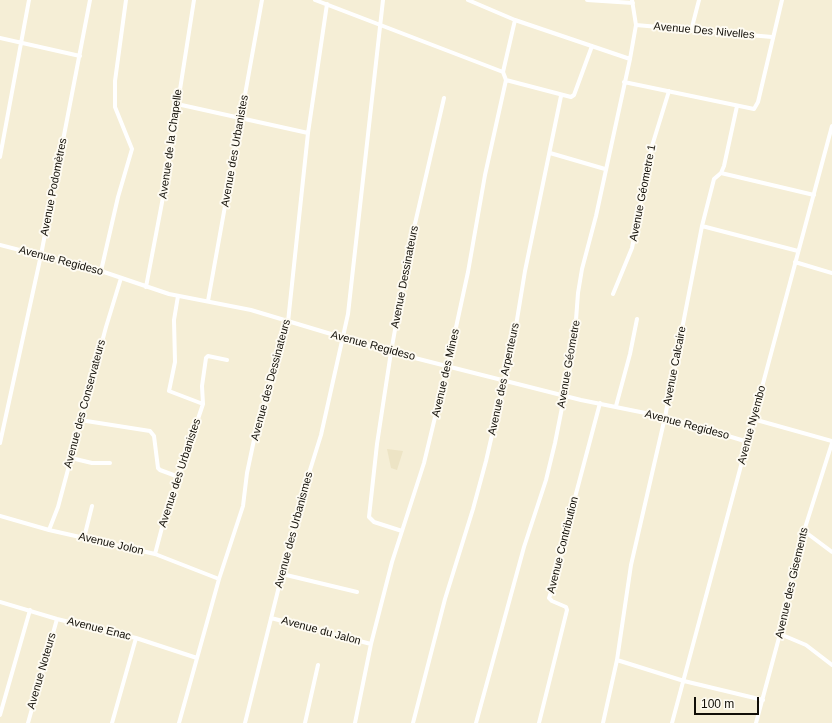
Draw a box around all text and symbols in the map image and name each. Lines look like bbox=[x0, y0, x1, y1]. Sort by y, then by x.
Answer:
street label: Avenue Des Nivelles bbox=[653, 20, 755, 42]
street label: Avenue de la Chapelle bbox=[157, 88, 185, 200]
street label: Avenue des Urbanistes bbox=[219, 94, 251, 208]
street label: Avenue Podomètres bbox=[38, 137, 70, 237]
street label: Avenue Géometre 1 bbox=[627, 144, 659, 242]
street label: Avenue Dessinateurs bbox=[389, 225, 421, 329]
street label: Avenue Regideso bbox=[17, 243, 105, 279]
street label: Avenue des Dessinateurs bbox=[248, 318, 294, 442]
street label: Avenue Géometre bbox=[555, 319, 583, 409]
street label: Avenue des Arpenteurs bbox=[486, 321, 522, 437]
street label: Avenue Calcaire bbox=[661, 325, 689, 407]
street label: Avenue Regideso bbox=[329, 328, 417, 364]
street label: Avenue des Mines bbox=[429, 328, 463, 418]
street label: Avenue des Conservateurs bbox=[61, 338, 109, 470]
street label: Avenue Nyembo bbox=[735, 384, 769, 466]
street label: Avenue Regideso bbox=[643, 407, 731, 443]
street label: Avenue des Urbanistes bbox=[156, 417, 204, 529]
street label: Avenue des Urbanismes bbox=[272, 471, 316, 589]
street label: Avenue Contribution bbox=[545, 495, 581, 595]
street label: Avenue des Gisements bbox=[773, 526, 811, 640]
street label: Avenue Jolon bbox=[77, 530, 145, 558]
street label: Avenue du Jalon bbox=[280, 614, 362, 648]
street label: Avenue Enac bbox=[66, 615, 132, 643]
street label: Avenue Noteurs bbox=[25, 631, 59, 711]
scale bar bbox=[696, 689, 761, 715]
text: 100 m bbox=[701, 697, 734, 711]

